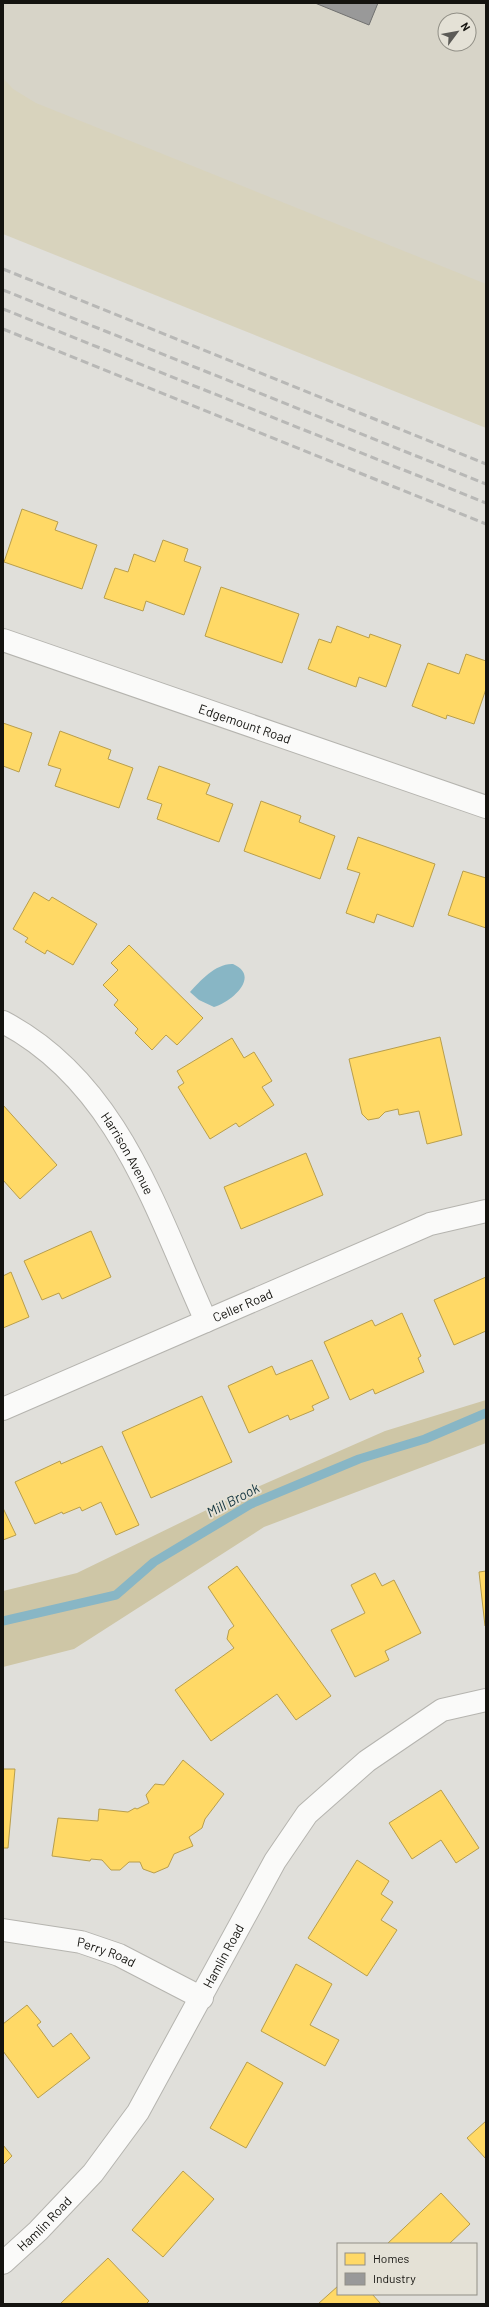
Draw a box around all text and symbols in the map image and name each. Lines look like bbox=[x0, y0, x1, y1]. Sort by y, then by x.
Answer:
north arrow bbox=[437, 12, 477, 52]
text: N bbox=[458, 20, 473, 33]
street label: Edgemount Road bbox=[197, 700, 293, 747]
street label: Harrison Avenue bbox=[98, 1109, 157, 1197]
street label: Celler Road bbox=[210, 1285, 275, 1325]
water label: Mill Brook bbox=[204, 1479, 262, 1520]
street label: Hamlin Road bbox=[199, 1921, 247, 1991]
street label: Perry Road bbox=[76, 1934, 138, 1970]
street label: Hamlin Road bbox=[14, 2193, 75, 2254]
legend bbox=[337, 2243, 477, 2295]
text: Homes bbox=[373, 2251, 410, 2265]
text: Industry bbox=[373, 2271, 416, 2285]

